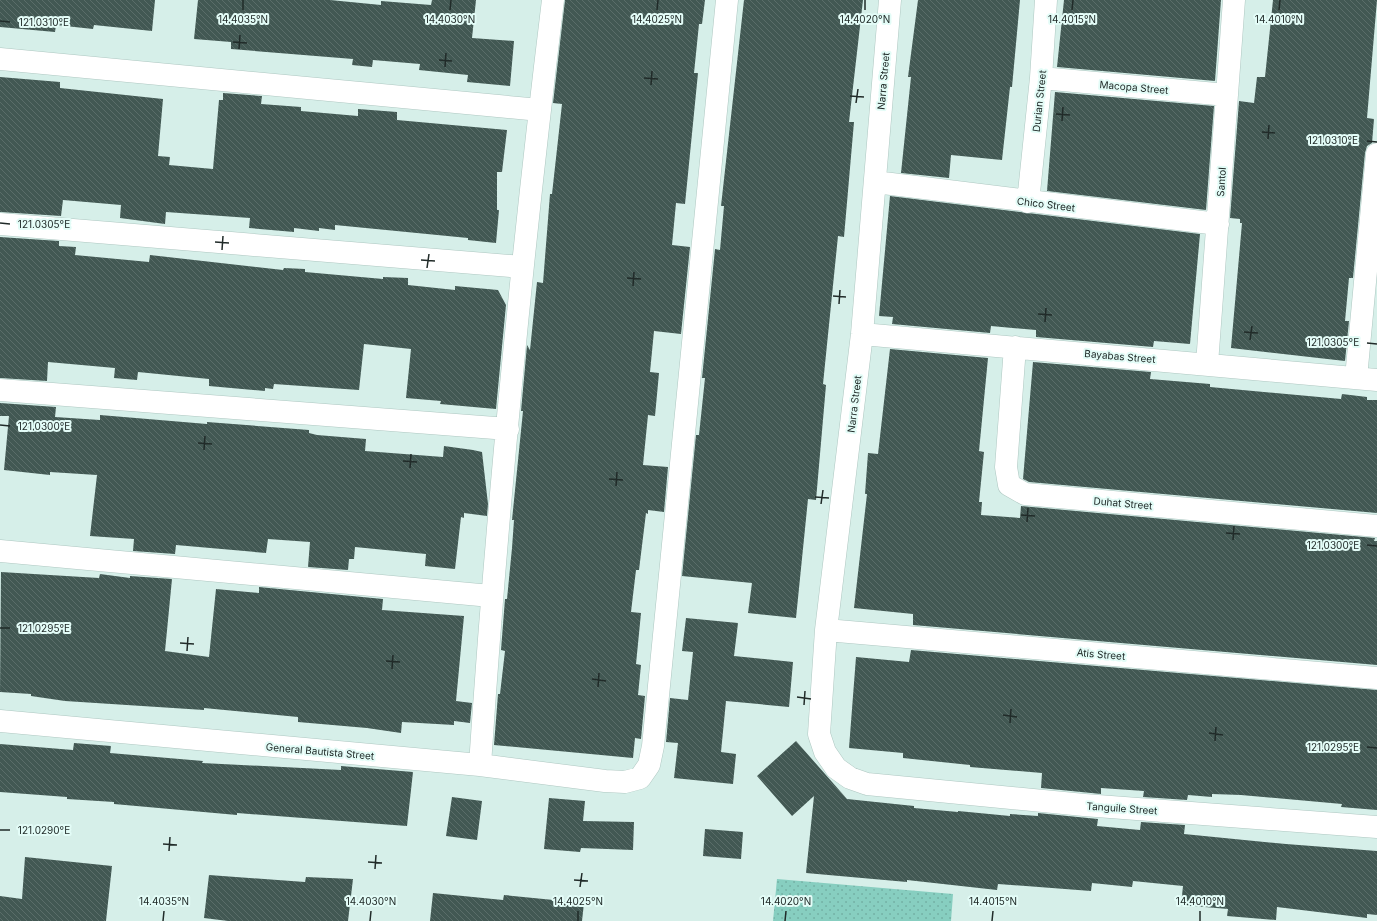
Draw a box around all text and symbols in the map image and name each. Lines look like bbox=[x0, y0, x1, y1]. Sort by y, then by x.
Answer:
text: 14.4035°N bbox=[218, 13, 268, 25]
text: 14.4030°N bbox=[425, 13, 475, 25]
text: 14.4025°N bbox=[632, 13, 682, 25]
text: 14.4020°N bbox=[840, 13, 890, 25]
text: 14.4015°N bbox=[1048, 13, 1096, 25]
text: 14.4010°N bbox=[1255, 13, 1303, 25]
text: 121.0310°E bbox=[19, 16, 69, 28]
street label: Narra Street bbox=[875, 51, 892, 110]
street label: Durian Street bbox=[1030, 69, 1048, 132]
street label: Macopa Street bbox=[1099, 78, 1170, 96]
text: 121.0310°E bbox=[1308, 134, 1358, 146]
street label: Santol bbox=[1214, 167, 1228, 197]
street label: Chico Street bbox=[1016, 194, 1076, 214]
text: 121.0305°E bbox=[18, 218, 70, 230]
text: 121.0305°E bbox=[1307, 336, 1359, 348]
street label: Bayabas Street bbox=[1084, 347, 1157, 365]
street label: Narra Street bbox=[845, 374, 864, 433]
text: 121.0300°E bbox=[18, 420, 70, 432]
street label: Duhat Street bbox=[1093, 494, 1154, 512]
text: 121.0300°E bbox=[1307, 539, 1359, 551]
text: 121.0295°E bbox=[18, 622, 70, 634]
street label: Atis Street bbox=[1076, 646, 1127, 662]
street label: General Bautista Street bbox=[265, 740, 375, 762]
text: 121.0295°E bbox=[1307, 741, 1359, 753]
street label: Tanguile Street bbox=[1086, 800, 1159, 817]
text: 121.0290°E bbox=[18, 824, 70, 836]
text: 14.4035°N bbox=[139, 895, 189, 907]
text: 14.4030°N bbox=[346, 895, 396, 907]
text: 14.4025°N bbox=[553, 895, 603, 907]
text: 14.4020°N bbox=[761, 895, 811, 907]
text: 14.4015°N bbox=[969, 895, 1017, 907]
text: 14.4010°N bbox=[1176, 895, 1224, 907]

